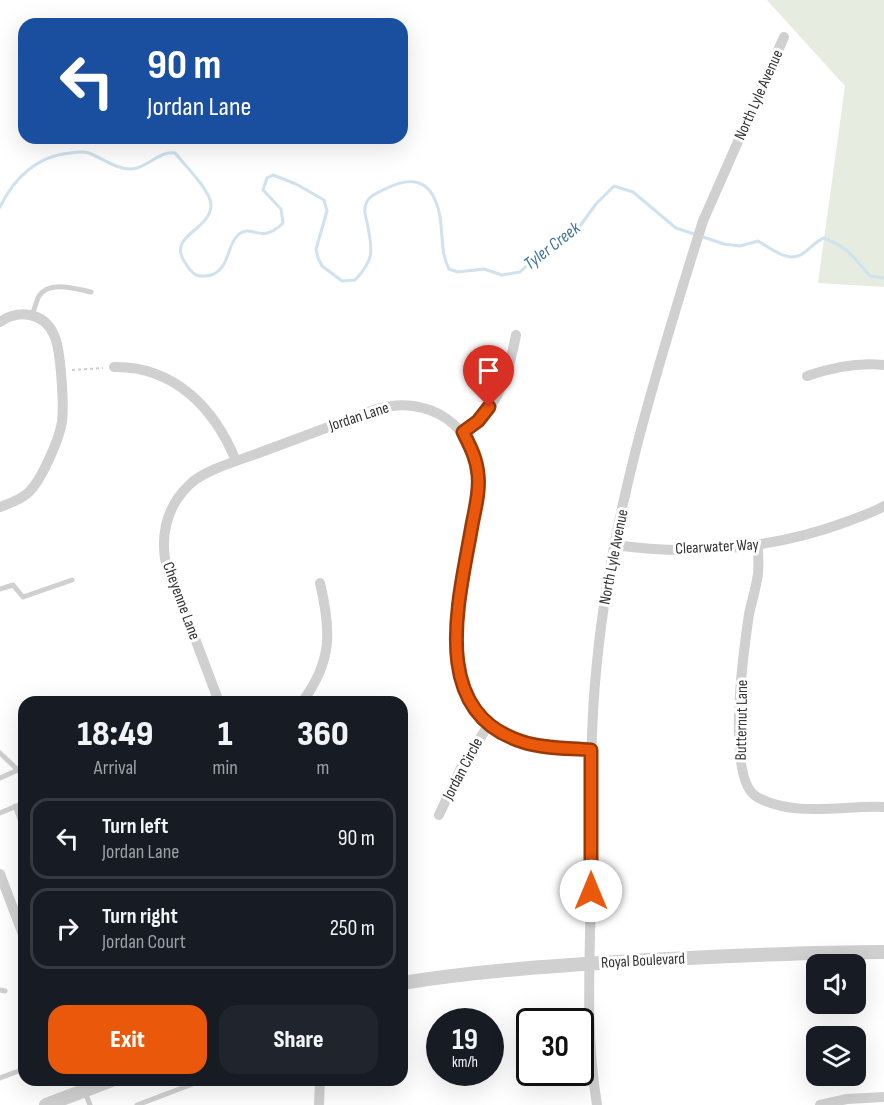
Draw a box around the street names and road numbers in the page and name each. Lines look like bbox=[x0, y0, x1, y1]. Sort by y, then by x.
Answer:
street label: North Lyle Avenue bbox=[731, 47, 787, 143]
street label: Jordan Lane bbox=[326, 398, 391, 436]
street label: North Lyle Avenue bbox=[595, 508, 633, 606]
street label: Clearwater Way bbox=[675, 535, 759, 559]
street label: Cheyenne Lane bbox=[158, 559, 204, 643]
street label: Butternut Lane bbox=[732, 679, 752, 761]
street label: Jordan Circle bbox=[438, 735, 487, 804]
street label: Royal Boulevard bbox=[600, 949, 686, 973]

